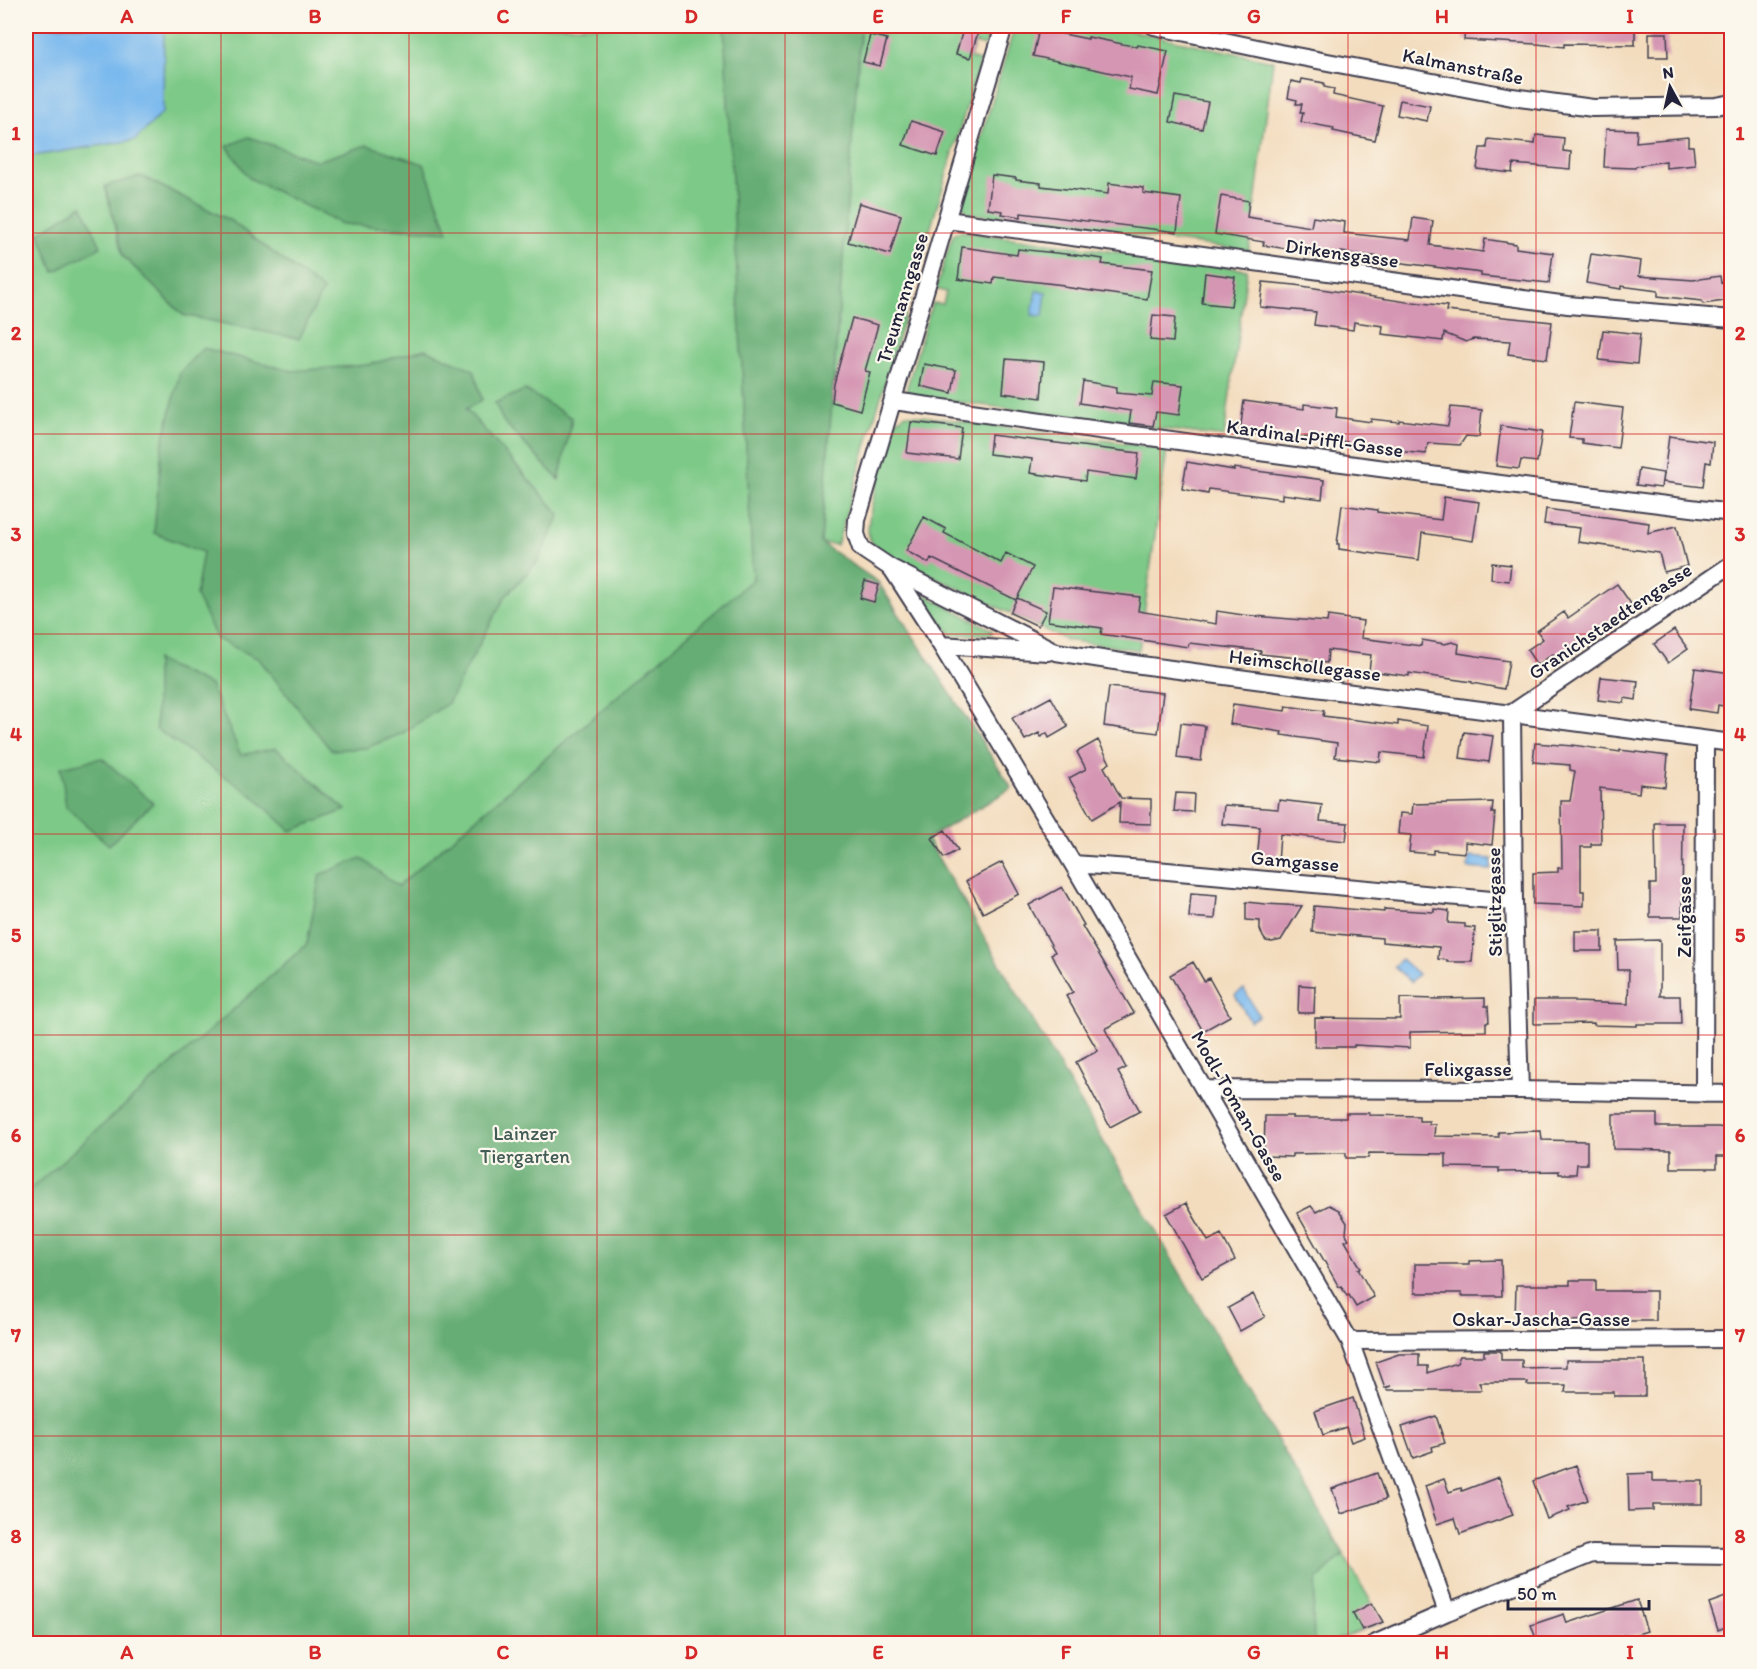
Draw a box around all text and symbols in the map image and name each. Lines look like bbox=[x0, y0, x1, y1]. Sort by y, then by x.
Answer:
text: A bbox=[120, 4, 134, 28]
text: B bbox=[309, 4, 322, 28]
text: C bbox=[497, 4, 510, 28]
text: D bbox=[684, 4, 698, 28]
text: E bbox=[872, 4, 884, 28]
text: F bbox=[1061, 4, 1072, 28]
text: G bbox=[1247, 4, 1261, 28]
text: H bbox=[1435, 4, 1449, 28]
text: I bbox=[1626, 4, 1634, 28]
street label: Kalmanstraße bbox=[1401, 43, 1525, 89]
north arrow bbox=[1640, 57, 1700, 117]
text: N bbox=[1661, 62, 1675, 83]
text: 1 bbox=[11, 121, 21, 145]
text: 1 bbox=[1735, 121, 1745, 145]
street label: Treumanngasse bbox=[871, 230, 933, 366]
street label: Dirkensgasse bbox=[1284, 233, 1400, 273]
text: 2 bbox=[11, 321, 22, 345]
text: 2 bbox=[1735, 321, 1746, 345]
street label: Kardinal-Piffl-Gasse bbox=[1225, 414, 1405, 462]
text: 3 bbox=[11, 522, 22, 546]
text: 3 bbox=[1735, 522, 1746, 546]
street label: Granichstaedtengasse bbox=[1524, 557, 1696, 685]
street label: Heimschollegasse bbox=[1228, 644, 1382, 686]
text: 4 bbox=[10, 722, 22, 746]
text: 4 bbox=[1734, 722, 1746, 746]
street label: Gamgasse bbox=[1250, 845, 1340, 877]
street label: Stiglitzgasse bbox=[1481, 847, 1507, 957]
street label: Zeifgasse bbox=[1672, 876, 1696, 958]
text: 5 bbox=[11, 923, 22, 947]
text: 5 bbox=[1735, 923, 1746, 947]
street label: Modl-Toman-Gasse bbox=[1186, 1026, 1292, 1186]
street label: Felixgasse bbox=[1424, 1057, 1512, 1081]
park label: Lainzer Tiergarten bbox=[480, 1121, 570, 1168]
text: 6 bbox=[11, 1123, 22, 1147]
text: 6 bbox=[1735, 1123, 1746, 1147]
street label: Oskar-Jascha-Gasse bbox=[1452, 1307, 1630, 1331]
text: 7 bbox=[10, 1323, 21, 1347]
text: 7 bbox=[1734, 1323, 1745, 1347]
text: 8 bbox=[11, 1524, 22, 1548]
text: 8 bbox=[1735, 1524, 1746, 1548]
scale bar bbox=[1508, 1573, 1649, 1611]
text: 50 m bbox=[1517, 1583, 1557, 1605]
text: A bbox=[120, 1640, 134, 1664]
text: B bbox=[309, 1640, 322, 1664]
text: C bbox=[497, 1640, 510, 1664]
text: D bbox=[684, 1640, 698, 1664]
text: E bbox=[872, 1640, 884, 1664]
text: F bbox=[1061, 1640, 1072, 1664]
text: G bbox=[1247, 1640, 1261, 1664]
text: H bbox=[1435, 1640, 1449, 1664]
text: I bbox=[1626, 1640, 1634, 1664]

